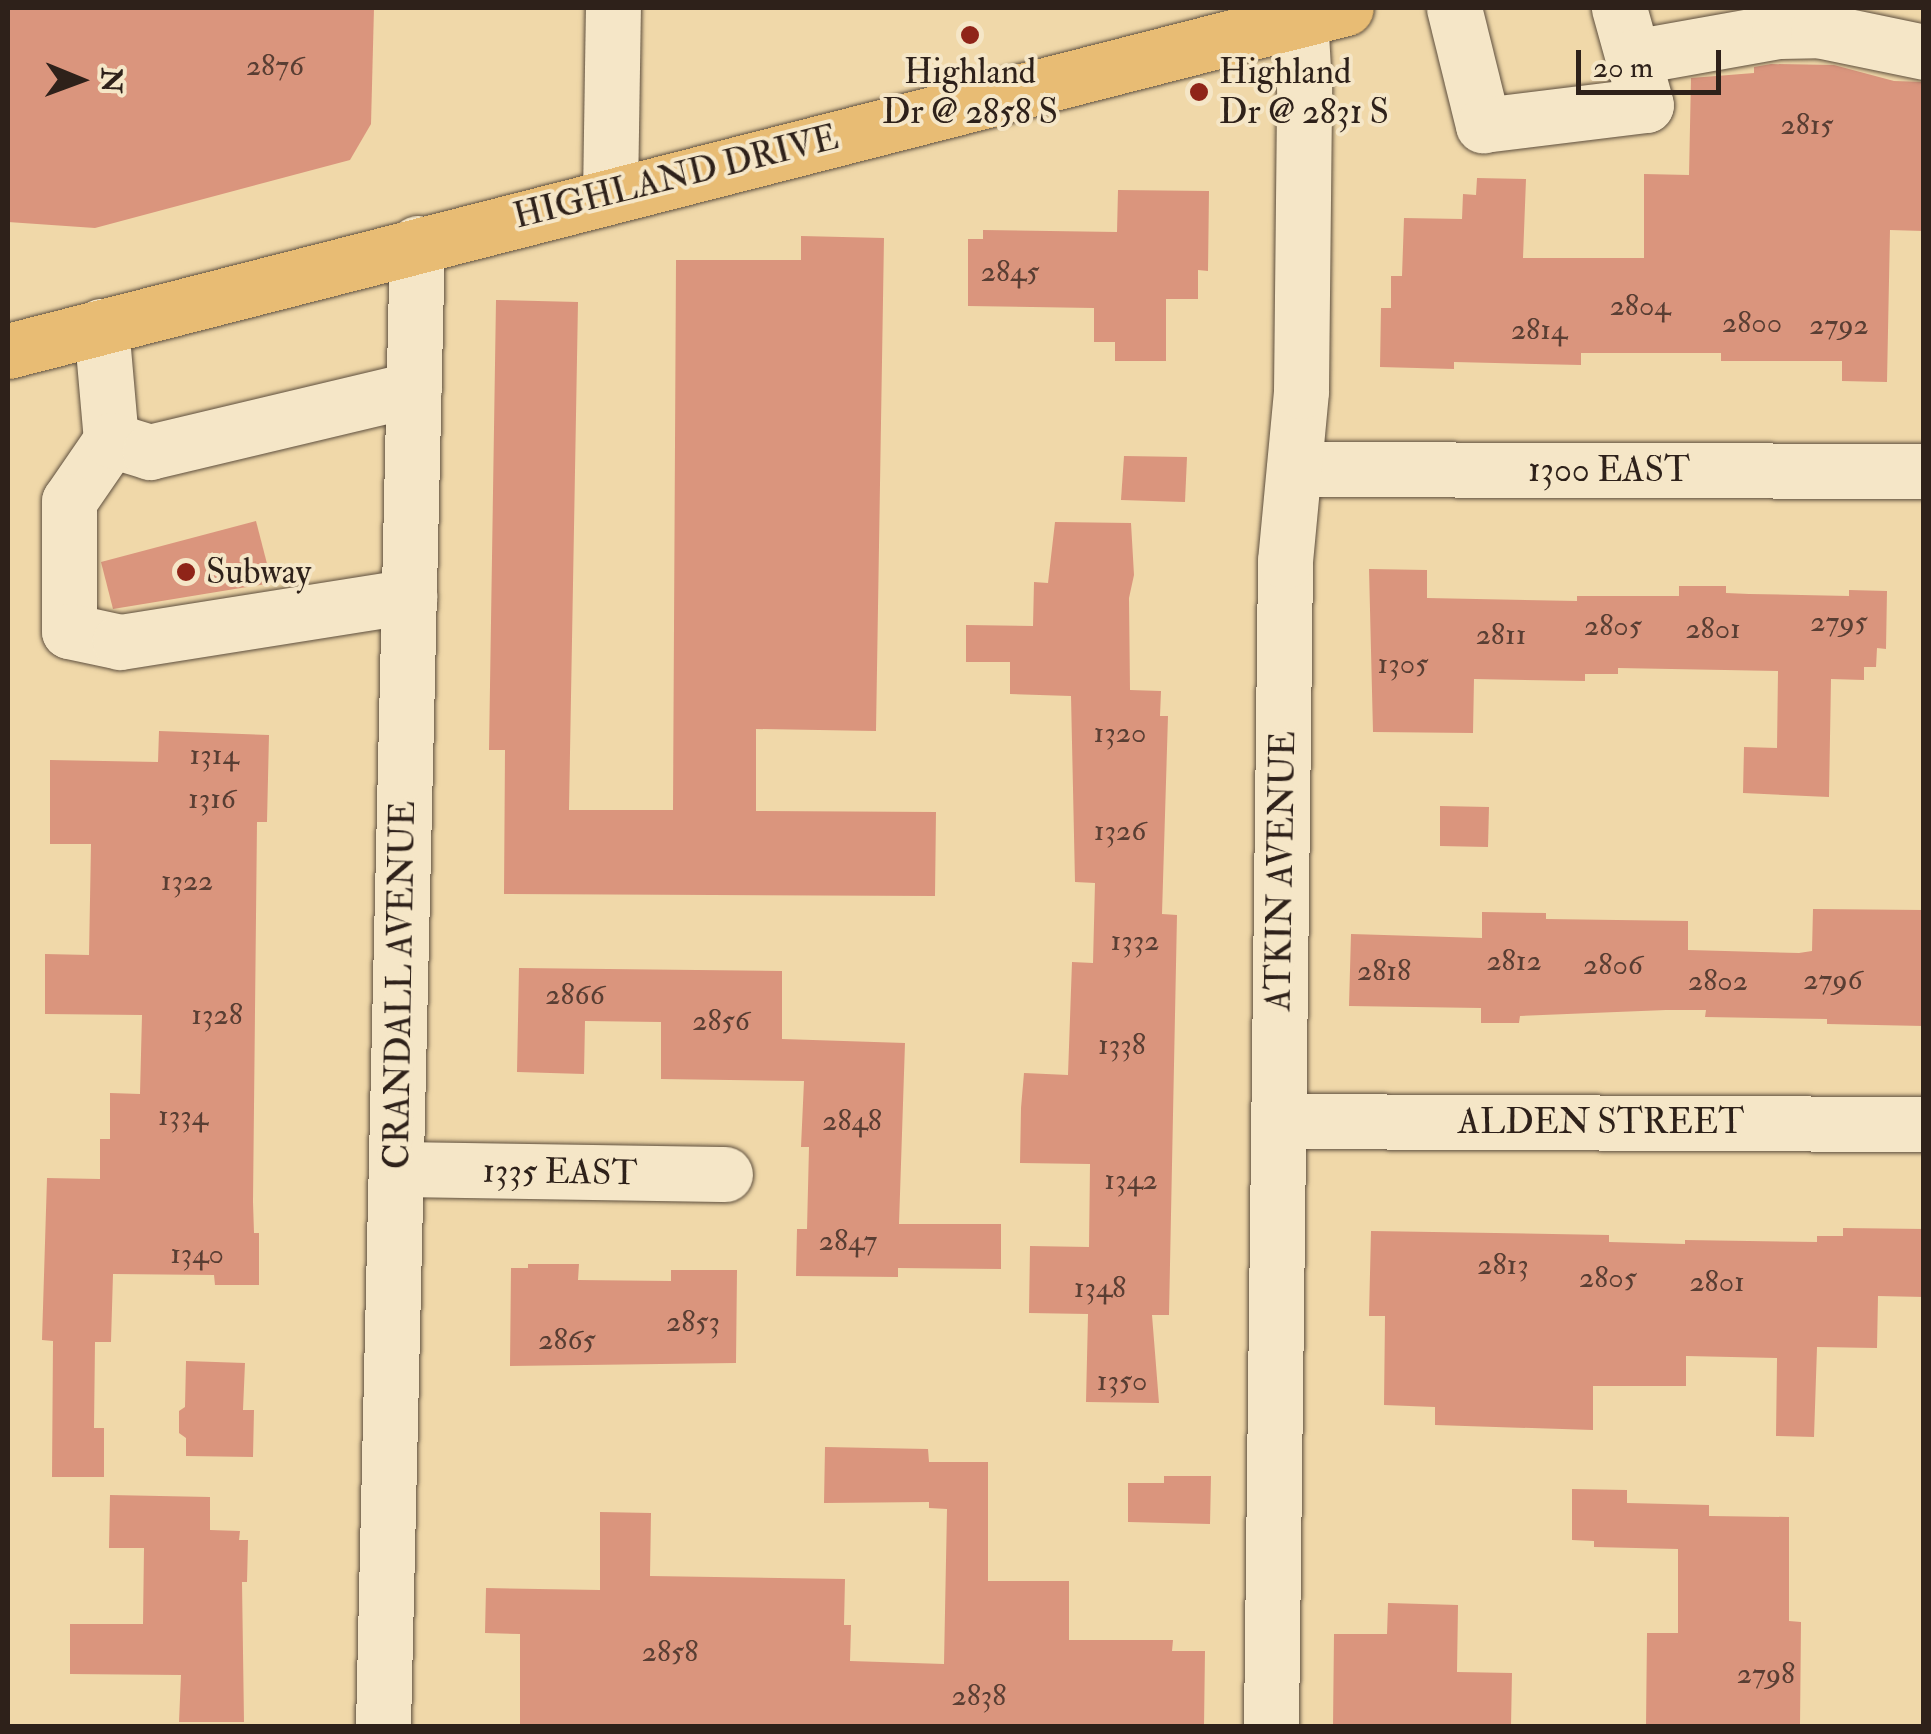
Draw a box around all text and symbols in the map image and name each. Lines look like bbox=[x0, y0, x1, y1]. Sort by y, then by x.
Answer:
marker: Highland Dr @ 2858 S bbox=[959, 24, 981, 46]
north arrow bbox=[30, 30, 130, 130]
scale bar bbox=[1581, 30, 1726, 92]
house number: 2876 bbox=[246, 48, 304, 84]
text: 20 m bbox=[1593, 49, 1653, 86]
place label: Highland Dr @ 2858 S bbox=[882, 51, 1058, 133]
place label: Highland Dr @ 2831 S bbox=[1219, 51, 1389, 133]
text: N bbox=[93, 68, 128, 93]
marker: Highland Dr @ 2831 S bbox=[1188, 81, 1210, 103]
house number: 2815 bbox=[1780, 107, 1834, 143]
street label: HIGHLAND DRIVE bbox=[509, 116, 843, 238]
house number: 2845 bbox=[981, 254, 1039, 290]
house number: 2804 bbox=[1610, 288, 1670, 324]
house number: 2800 bbox=[1722, 305, 1782, 341]
house number: 2792 bbox=[1809, 307, 1869, 343]
house number: 2814 bbox=[1511, 312, 1567, 348]
street label: 1300 EAST bbox=[1528, 449, 1690, 491]
place label: Subway bbox=[206, 551, 311, 593]
marker: Subway bbox=[175, 561, 197, 583]
house number: 2795 bbox=[1810, 604, 1868, 640]
house number: 2805 bbox=[1584, 608, 1642, 644]
house number: 2801 bbox=[1685, 611, 1741, 647]
house number: 2811 bbox=[1476, 617, 1526, 653]
house number: 1305 bbox=[1378, 646, 1428, 682]
house number: 1320 bbox=[1094, 715, 1146, 751]
street label: ATKIN AVENUE bbox=[1258, 731, 1304, 1011]
house number: 1314 bbox=[189, 737, 239, 773]
house number: 1316 bbox=[188, 781, 236, 817]
street label: CRANDALL AVENUE bbox=[376, 800, 424, 1170]
house number: 1326 bbox=[1094, 813, 1146, 849]
house number: 1322 bbox=[161, 863, 213, 899]
house number: 1332 bbox=[1111, 923, 1159, 959]
house number: 2812 bbox=[1486, 943, 1542, 979]
house number: 2806 bbox=[1583, 947, 1643, 983]
house number: 2818 bbox=[1357, 953, 1411, 989]
house number: 2796 bbox=[1803, 962, 1863, 998]
house number: 2802 bbox=[1688, 963, 1748, 999]
house number: 2866 bbox=[545, 977, 605, 1013]
house number: 1328 bbox=[191, 997, 243, 1033]
house number: 2856 bbox=[692, 1003, 750, 1039]
house number: 1338 bbox=[1098, 1027, 1146, 1063]
house number: 1334 bbox=[158, 1098, 208, 1134]
street label: ALDEN STREET bbox=[1458, 1101, 1744, 1143]
house number: 2848 bbox=[822, 1103, 882, 1139]
street label: 1335 EAST bbox=[482, 1150, 638, 1194]
house number: 1342 bbox=[1104, 1162, 1158, 1198]
house number: 2847 bbox=[819, 1223, 877, 1259]
house number: 1340 bbox=[170, 1236, 224, 1272]
house number: 2813 bbox=[1477, 1247, 1529, 1283]
house number: 2805 bbox=[1579, 1260, 1637, 1296]
house number: 2801 bbox=[1689, 1264, 1745, 1300]
house number: 1348 bbox=[1074, 1270, 1126, 1306]
house number: 2853 bbox=[666, 1304, 720, 1340]
house number: 2865 bbox=[538, 1322, 596, 1358]
house number: 1350 bbox=[1097, 1363, 1147, 1399]
house number: 2858 bbox=[642, 1634, 698, 1670]
house number: 2798 bbox=[1737, 1656, 1795, 1692]
house number: 2838 bbox=[952, 1678, 1006, 1714]

